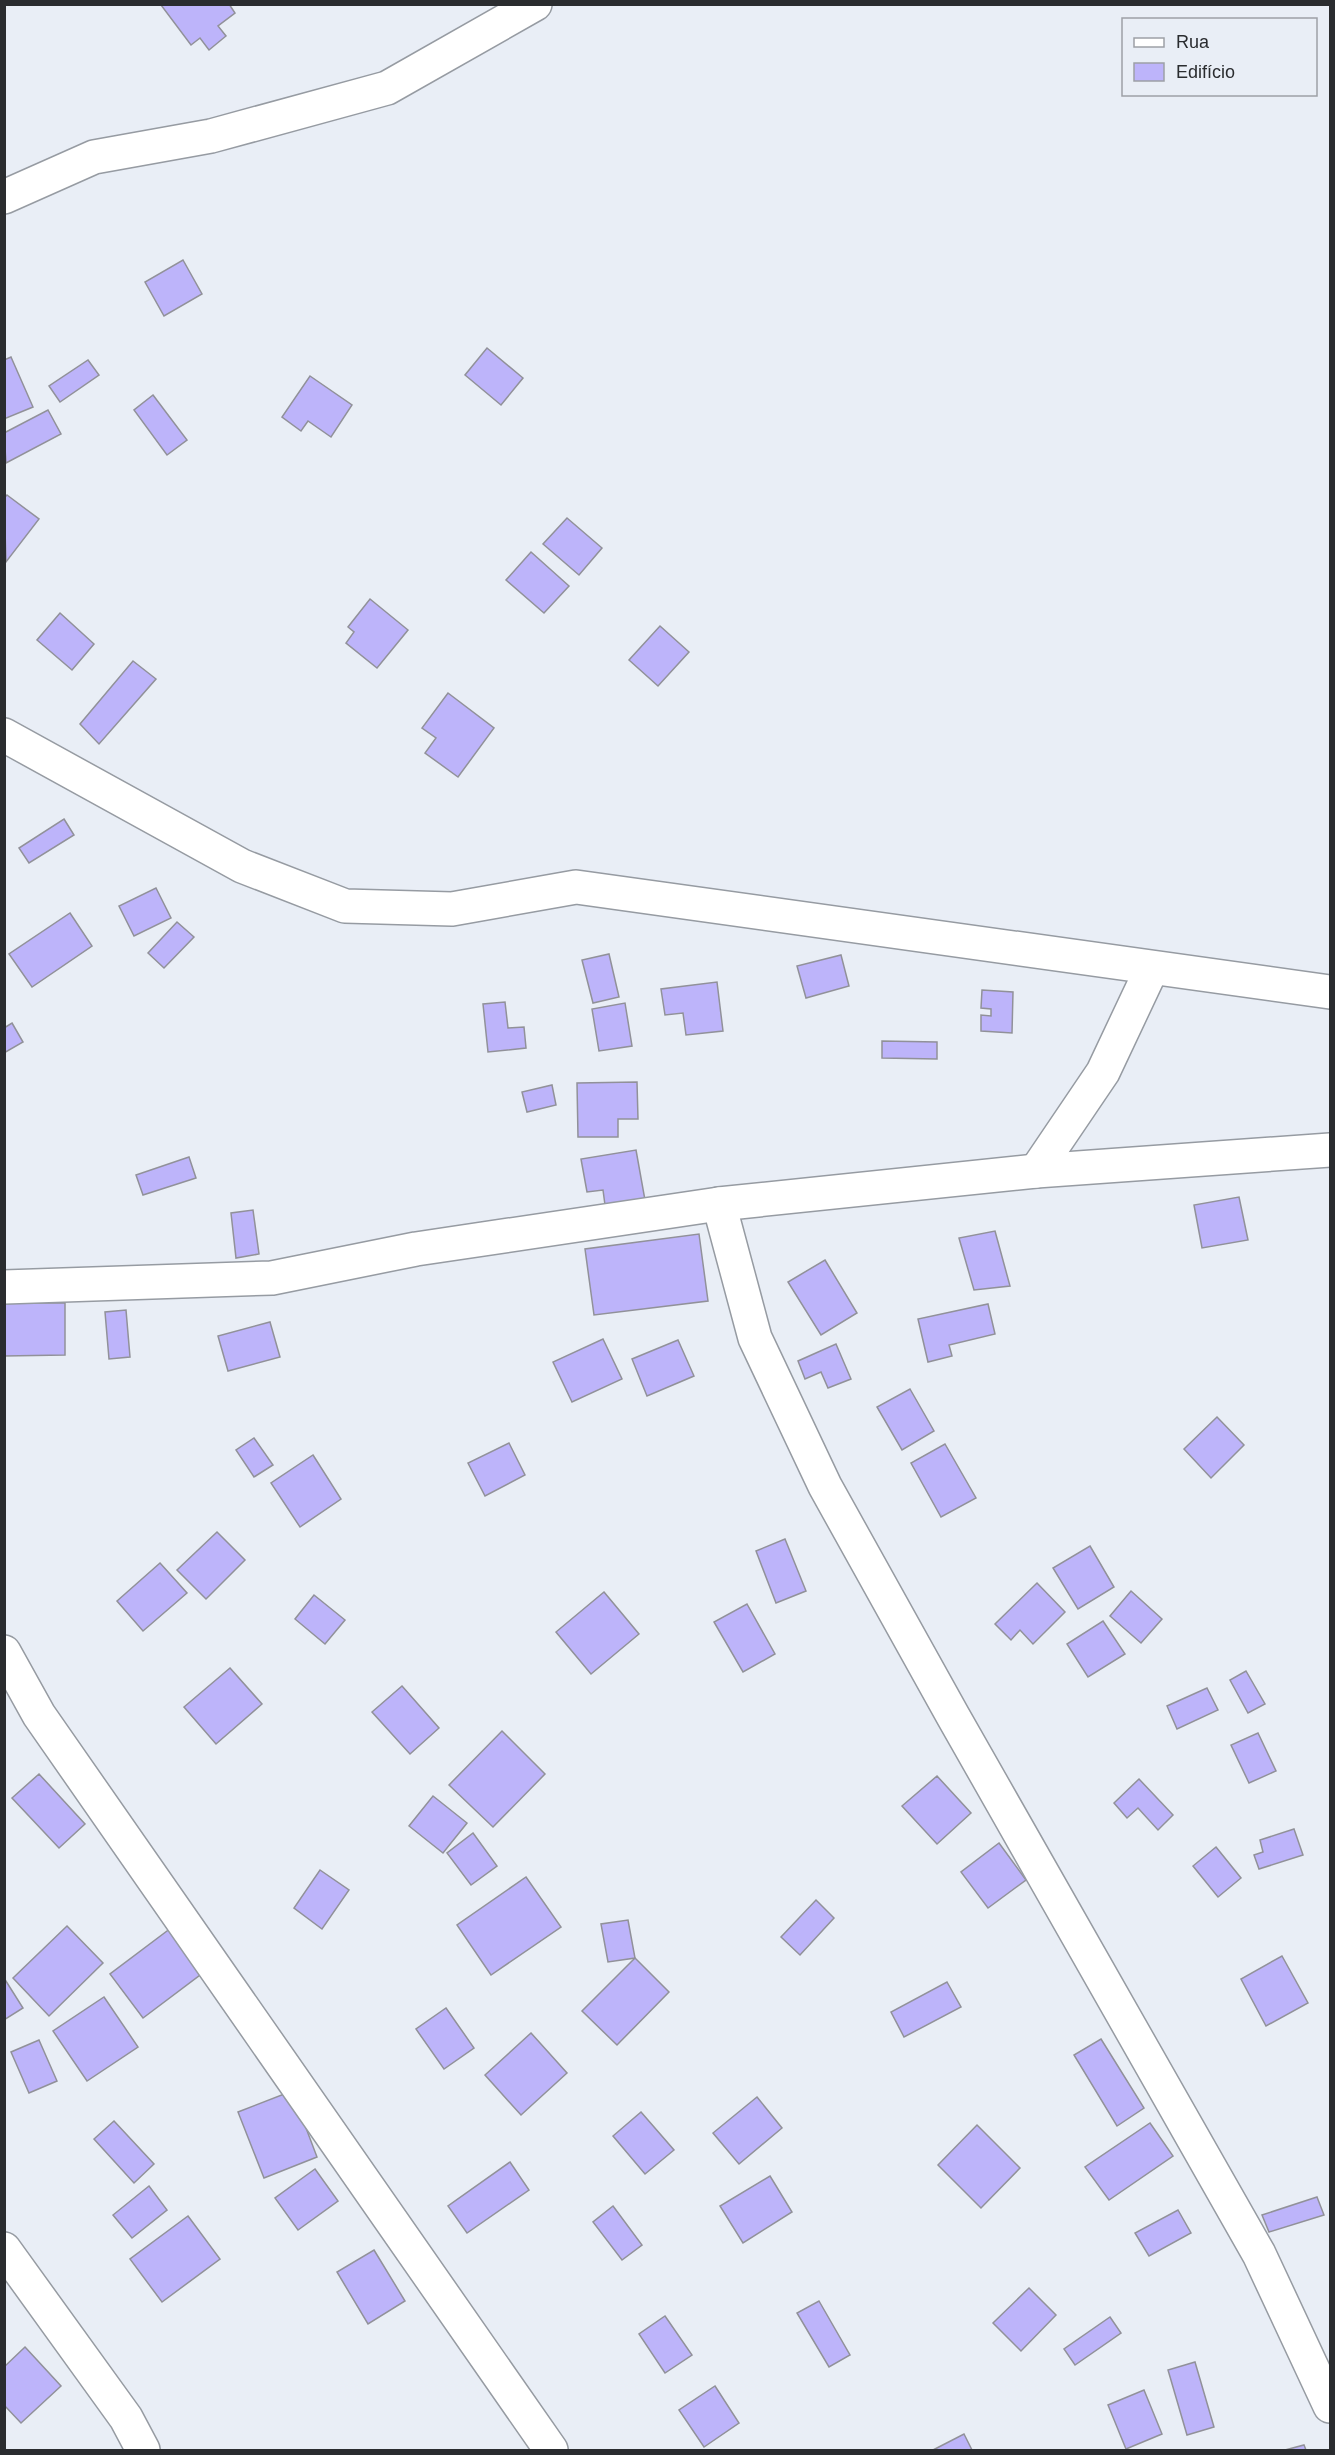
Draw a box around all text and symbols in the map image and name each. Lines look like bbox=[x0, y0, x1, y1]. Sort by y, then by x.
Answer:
legend bbox=[1122, 18, 1317, 96]
text: Rua bbox=[1176, 32, 1210, 52]
text: Edifício bbox=[1176, 62, 1235, 82]

